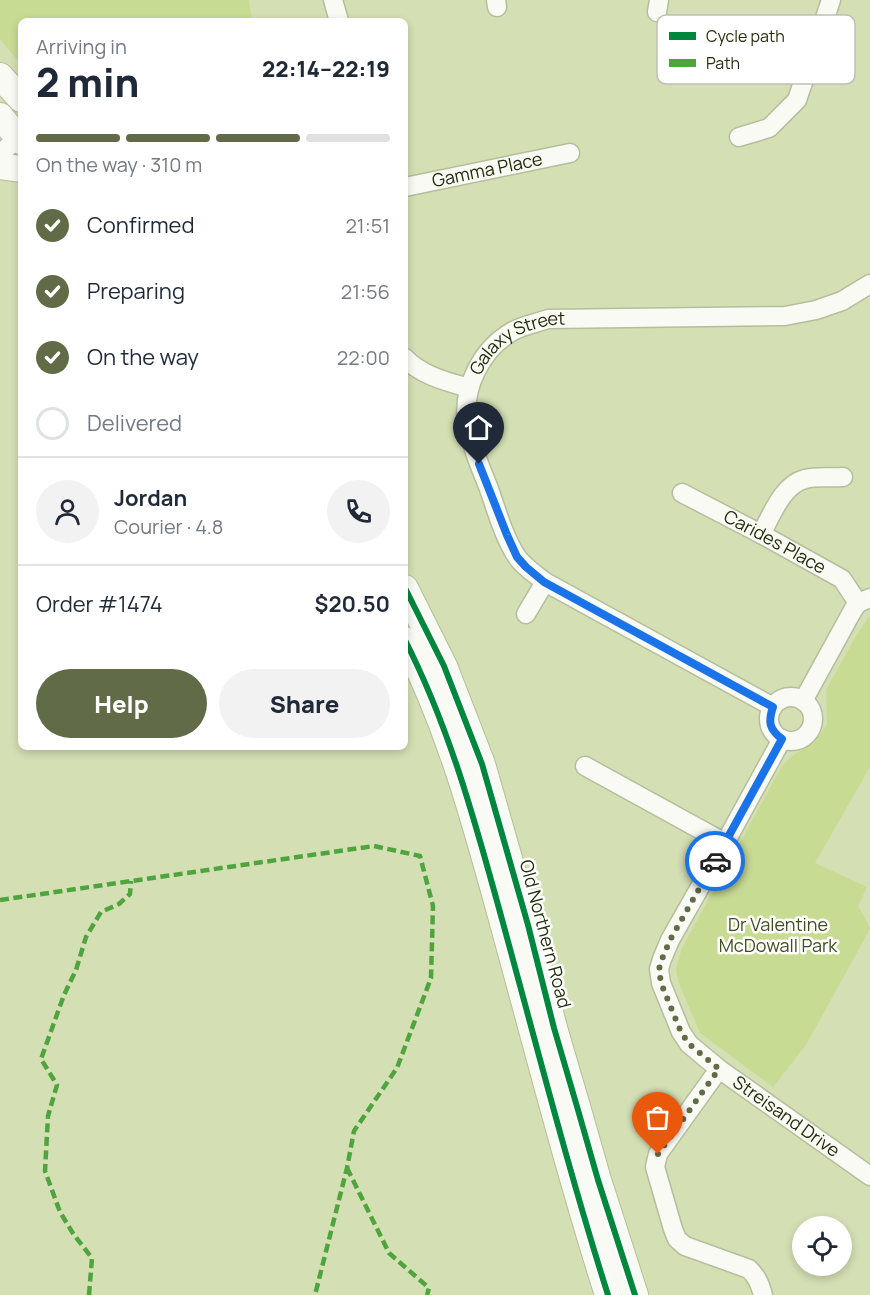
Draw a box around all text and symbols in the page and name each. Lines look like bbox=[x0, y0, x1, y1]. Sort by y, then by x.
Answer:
legend bbox=[657, 15, 855, 84]
text: Cycle path bbox=[706, 25, 785, 47]
text: Arriving in bbox=[36, 33, 127, 60]
text: Path bbox=[706, 52, 740, 74]
text: 22:14–22:19 bbox=[262, 54, 390, 84]
text: 2 min bbox=[36, 55, 139, 109]
street label: Gamma Place bbox=[430, 146, 544, 192]
text: On the way · 310 m bbox=[36, 151, 202, 178]
icon: check bbox=[36, 209, 69, 242]
text: Confirmed bbox=[87, 210, 195, 240]
text: 21:51 bbox=[345, 212, 390, 239]
icon: check bbox=[36, 275, 69, 308]
text: Preparing bbox=[87, 276, 185, 306]
text: 21:56 bbox=[341, 278, 390, 305]
street label: Galaxy Street bbox=[463, 306, 565, 379]
icon: check bbox=[36, 341, 69, 374]
text: On the way bbox=[87, 342, 199, 372]
text: 22:00 bbox=[337, 344, 390, 371]
pin bbox=[453, 402, 504, 464]
text: Delivered bbox=[87, 408, 182, 438]
icon: home bbox=[462, 411, 495, 444]
button: person bbox=[36, 480, 99, 543]
button: phone bbox=[327, 480, 390, 543]
text: Jordan bbox=[114, 483, 187, 513]
street label: Carides Place bbox=[720, 504, 831, 579]
text: Courier · 4.8 bbox=[114, 513, 223, 540]
text: Order #1474 bbox=[36, 589, 163, 619]
text: $20.50 bbox=[315, 589, 390, 619]
button: Help bbox=[36, 669, 207, 738]
button: Share bbox=[219, 669, 390, 738]
courier bbox=[685, 831, 745, 891]
icon: car bbox=[699, 845, 732, 878]
street label: Old Northern Road bbox=[515, 857, 577, 1011]
park label: Dr Valentine McDowall Park bbox=[719, 912, 838, 957]
street label: Streisand Drive bbox=[728, 1070, 845, 1162]
pin bbox=[632, 1092, 683, 1154]
icon: bag bbox=[641, 1101, 674, 1134]
map controls bbox=[792, 1216, 852, 1276]
button: locate bbox=[792, 1216, 852, 1276]

